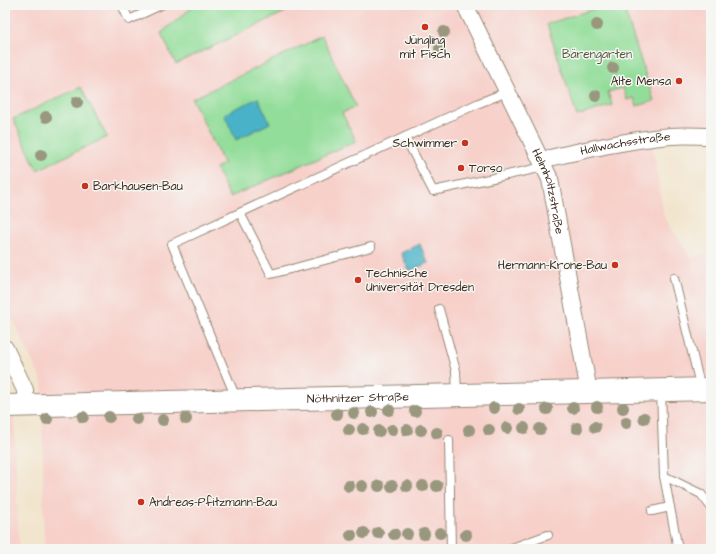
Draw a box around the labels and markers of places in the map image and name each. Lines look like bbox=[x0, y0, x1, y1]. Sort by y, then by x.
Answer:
marker: Jüngling mit Fisch bbox=[420, 22, 430, 32]
place label: Jüngling mit Fisch bbox=[400, 32, 450, 63]
place label: Alte Mensa bbox=[611, 73, 671, 90]
marker: Alte Mensa bbox=[674, 76, 684, 86]
place label: Schwimmer bbox=[392, 135, 457, 152]
marker: Schwimmer bbox=[460, 138, 470, 148]
place label: Torso bbox=[469, 160, 503, 177]
marker: Torso bbox=[456, 163, 466, 173]
place label: Barkhausen-Bau bbox=[93, 178, 183, 195]
marker: Barkhausen-Bau bbox=[80, 181, 90, 191]
place label: Hermann-Krone-Bau bbox=[498, 257, 607, 274]
marker: Hermann-Krone-Bau bbox=[610, 260, 620, 270]
place label: Technische Universität Dresden bbox=[366, 265, 474, 296]
marker: Technische Universität Dresden bbox=[353, 275, 363, 285]
place label: Andreas-Pfitzmann-Bau bbox=[149, 494, 277, 511]
marker: Andreas-Pfitzmann-Bau bbox=[136, 497, 146, 507]

